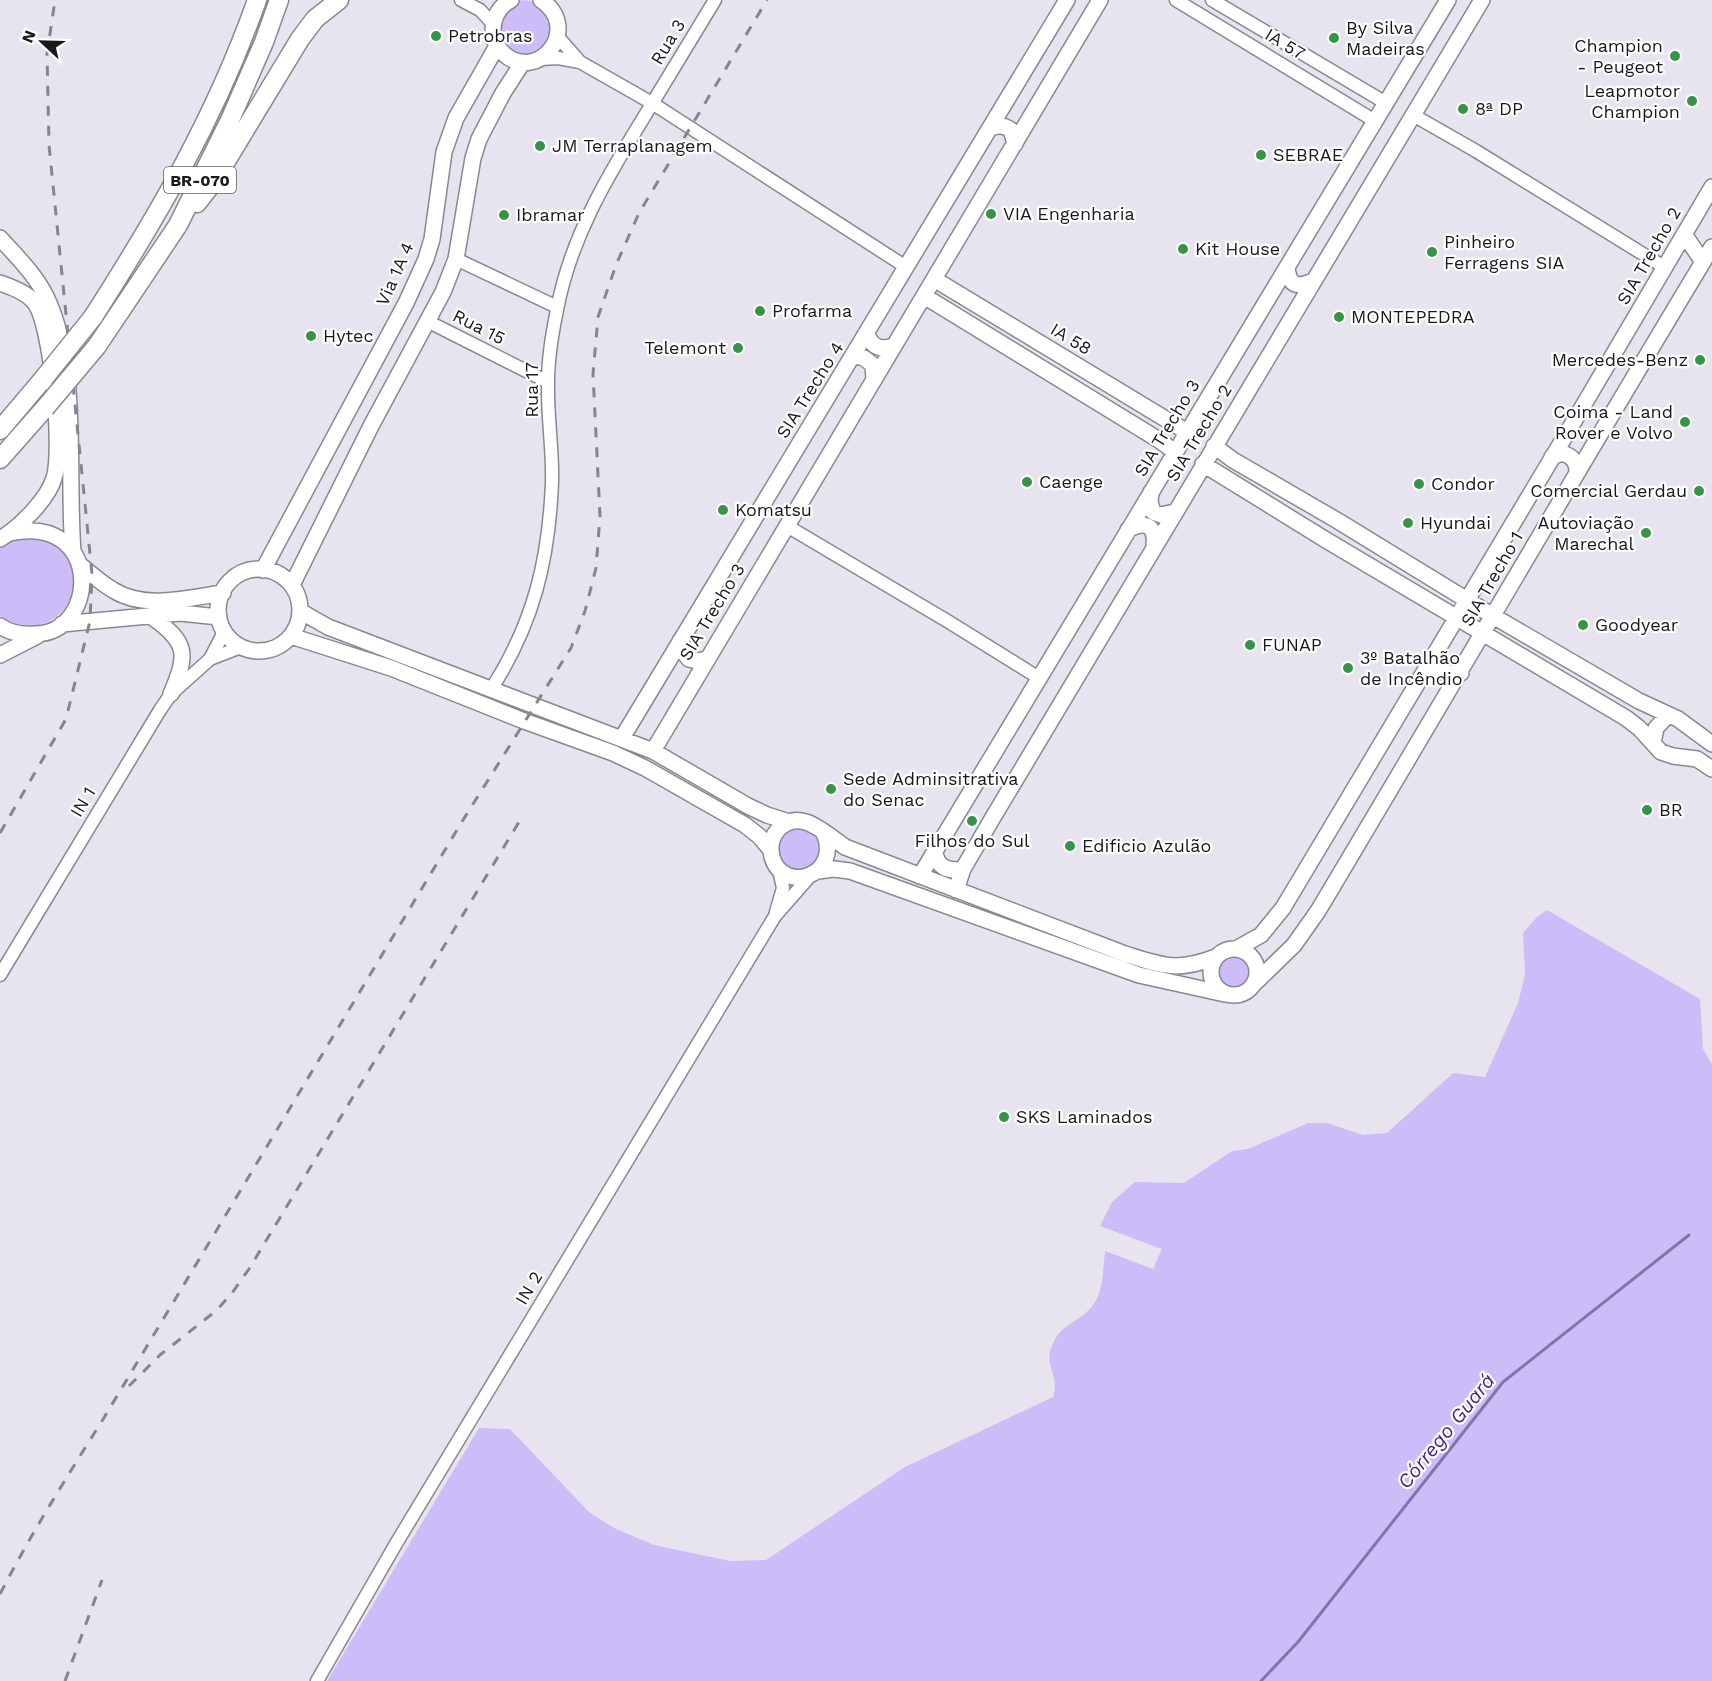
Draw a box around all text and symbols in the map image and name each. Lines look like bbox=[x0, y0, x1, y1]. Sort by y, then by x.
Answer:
north arrow bbox=[12, 12, 72, 72]
street label: Rua 3 bbox=[646, 15, 689, 68]
place label: By Silva Madeiras bbox=[1346, 17, 1425, 59]
street label: IA 57 bbox=[1261, 23, 1309, 64]
place label: Petrobras bbox=[448, 25, 532, 46]
text: N bbox=[18, 28, 40, 46]
marker: Petrobras bbox=[429, 29, 443, 43]
marker: By Silva Madeiras bbox=[1327, 31, 1341, 45]
place label: Champion - Peugeot bbox=[1574, 35, 1663, 77]
marker: Champion - Peugeot bbox=[1668, 49, 1682, 63]
place label: Leapmotor Champion bbox=[1584, 80, 1680, 122]
marker: Leapmotor Champion bbox=[1685, 94, 1699, 108]
place label: 8ª DP bbox=[1475, 98, 1523, 119]
marker: 8ª DP bbox=[1456, 102, 1470, 116]
place label: JM Terraplanagem bbox=[552, 135, 713, 156]
marker: JM Terraplanagem bbox=[533, 139, 547, 153]
place label: SEBRAE bbox=[1273, 144, 1343, 165]
marker: SEBRAE bbox=[1254, 148, 1268, 162]
road number: BR-070 bbox=[164, 167, 236, 193]
place label: VIA Engenharia bbox=[1003, 203, 1135, 224]
street label: SIA Trecho 2 bbox=[1612, 203, 1685, 308]
place label: Ibramar bbox=[516, 204, 585, 225]
marker: VIA Engenharia bbox=[984, 207, 998, 221]
marker: Ibramar bbox=[497, 208, 511, 222]
place label: Pinheiro Ferragens SIA bbox=[1444, 231, 1565, 273]
place label: Kit House bbox=[1195, 238, 1280, 259]
street label: Via 1A 4 bbox=[371, 239, 418, 309]
marker: Kit House bbox=[1176, 242, 1190, 256]
marker: Pinheiro Ferragens SIA bbox=[1425, 245, 1439, 259]
place label: Profarma bbox=[772, 300, 852, 321]
marker: Profarma bbox=[753, 304, 767, 318]
street label: Rua 15 bbox=[450, 305, 509, 349]
place label: MONTEPEDRA bbox=[1351, 306, 1475, 327]
marker: MONTEPEDRA bbox=[1332, 310, 1346, 324]
street label: IA 58 bbox=[1047, 318, 1096, 359]
place label: Hytec bbox=[323, 325, 374, 346]
marker: Hytec bbox=[304, 329, 318, 343]
place label: Telemont bbox=[644, 337, 726, 358]
street label: SIA Trecho 4 bbox=[772, 338, 848, 442]
marker: Telemont bbox=[731, 341, 745, 355]
place label: Mercedes-Benz bbox=[1552, 349, 1688, 370]
marker: Mercedes-Benz bbox=[1693, 353, 1707, 367]
street label: Rua 17 bbox=[521, 362, 542, 418]
street label: SIA Trecho 3 bbox=[1129, 375, 1204, 480]
street label: SIA Trecho 2 bbox=[1161, 380, 1236, 485]
place label: Coima - Land Rover e Volvo bbox=[1553, 401, 1673, 443]
marker: Coima - Land Rover e Volvo bbox=[1678, 415, 1692, 429]
place label: Caenge bbox=[1039, 471, 1103, 492]
place label: Condor bbox=[1431, 473, 1495, 494]
marker: Caenge bbox=[1020, 475, 1034, 489]
marker: Condor bbox=[1412, 477, 1426, 491]
place label: Comercial Gerdau bbox=[1530, 480, 1687, 501]
marker: Comercial Gerdau bbox=[1692, 484, 1706, 498]
place label: Komatsu bbox=[735, 499, 812, 520]
marker: Komatsu bbox=[716, 503, 730, 517]
place label: Hyundai bbox=[1420, 512, 1491, 533]
place label: Autoviação Marechal bbox=[1537, 512, 1634, 554]
marker: Hyundai bbox=[1401, 516, 1415, 530]
marker: Autoviação Marechal bbox=[1639, 526, 1653, 540]
street label: SIA Trecho 1 bbox=[1456, 528, 1527, 630]
street label: SIA Trecho 3 bbox=[674, 559, 749, 664]
place label: Goodyear bbox=[1595, 614, 1678, 635]
marker: Goodyear bbox=[1576, 618, 1590, 632]
place label: FUNAP bbox=[1262, 634, 1322, 655]
marker: FUNAP bbox=[1243, 638, 1257, 652]
place label: 3º Batalhão de Incêndio bbox=[1360, 647, 1463, 689]
marker: 3º Batalhão de Incêndio bbox=[1341, 661, 1355, 675]
place label: Sede Adminsitrativa do Senac bbox=[843, 768, 1018, 810]
marker: Sede Adminsitrativa do Senac bbox=[824, 782, 838, 796]
street label: IN 1 bbox=[65, 783, 100, 821]
place label: BR bbox=[1659, 799, 1683, 820]
marker: BR bbox=[1640, 803, 1654, 817]
marker: Filhos do Sul bbox=[965, 814, 979, 828]
place label: Filhos do Sul bbox=[914, 830, 1030, 851]
place label: Edificio Azulão bbox=[1082, 835, 1211, 856]
marker: Edificio Azulão bbox=[1063, 839, 1077, 853]
place label: SKS Laminados bbox=[1016, 1106, 1152, 1127]
marker: SKS Laminados bbox=[997, 1110, 1011, 1124]
street label: IN 2 bbox=[511, 1267, 547, 1308]
water label: Córrego Guará bbox=[1392, 1369, 1500, 1493]

